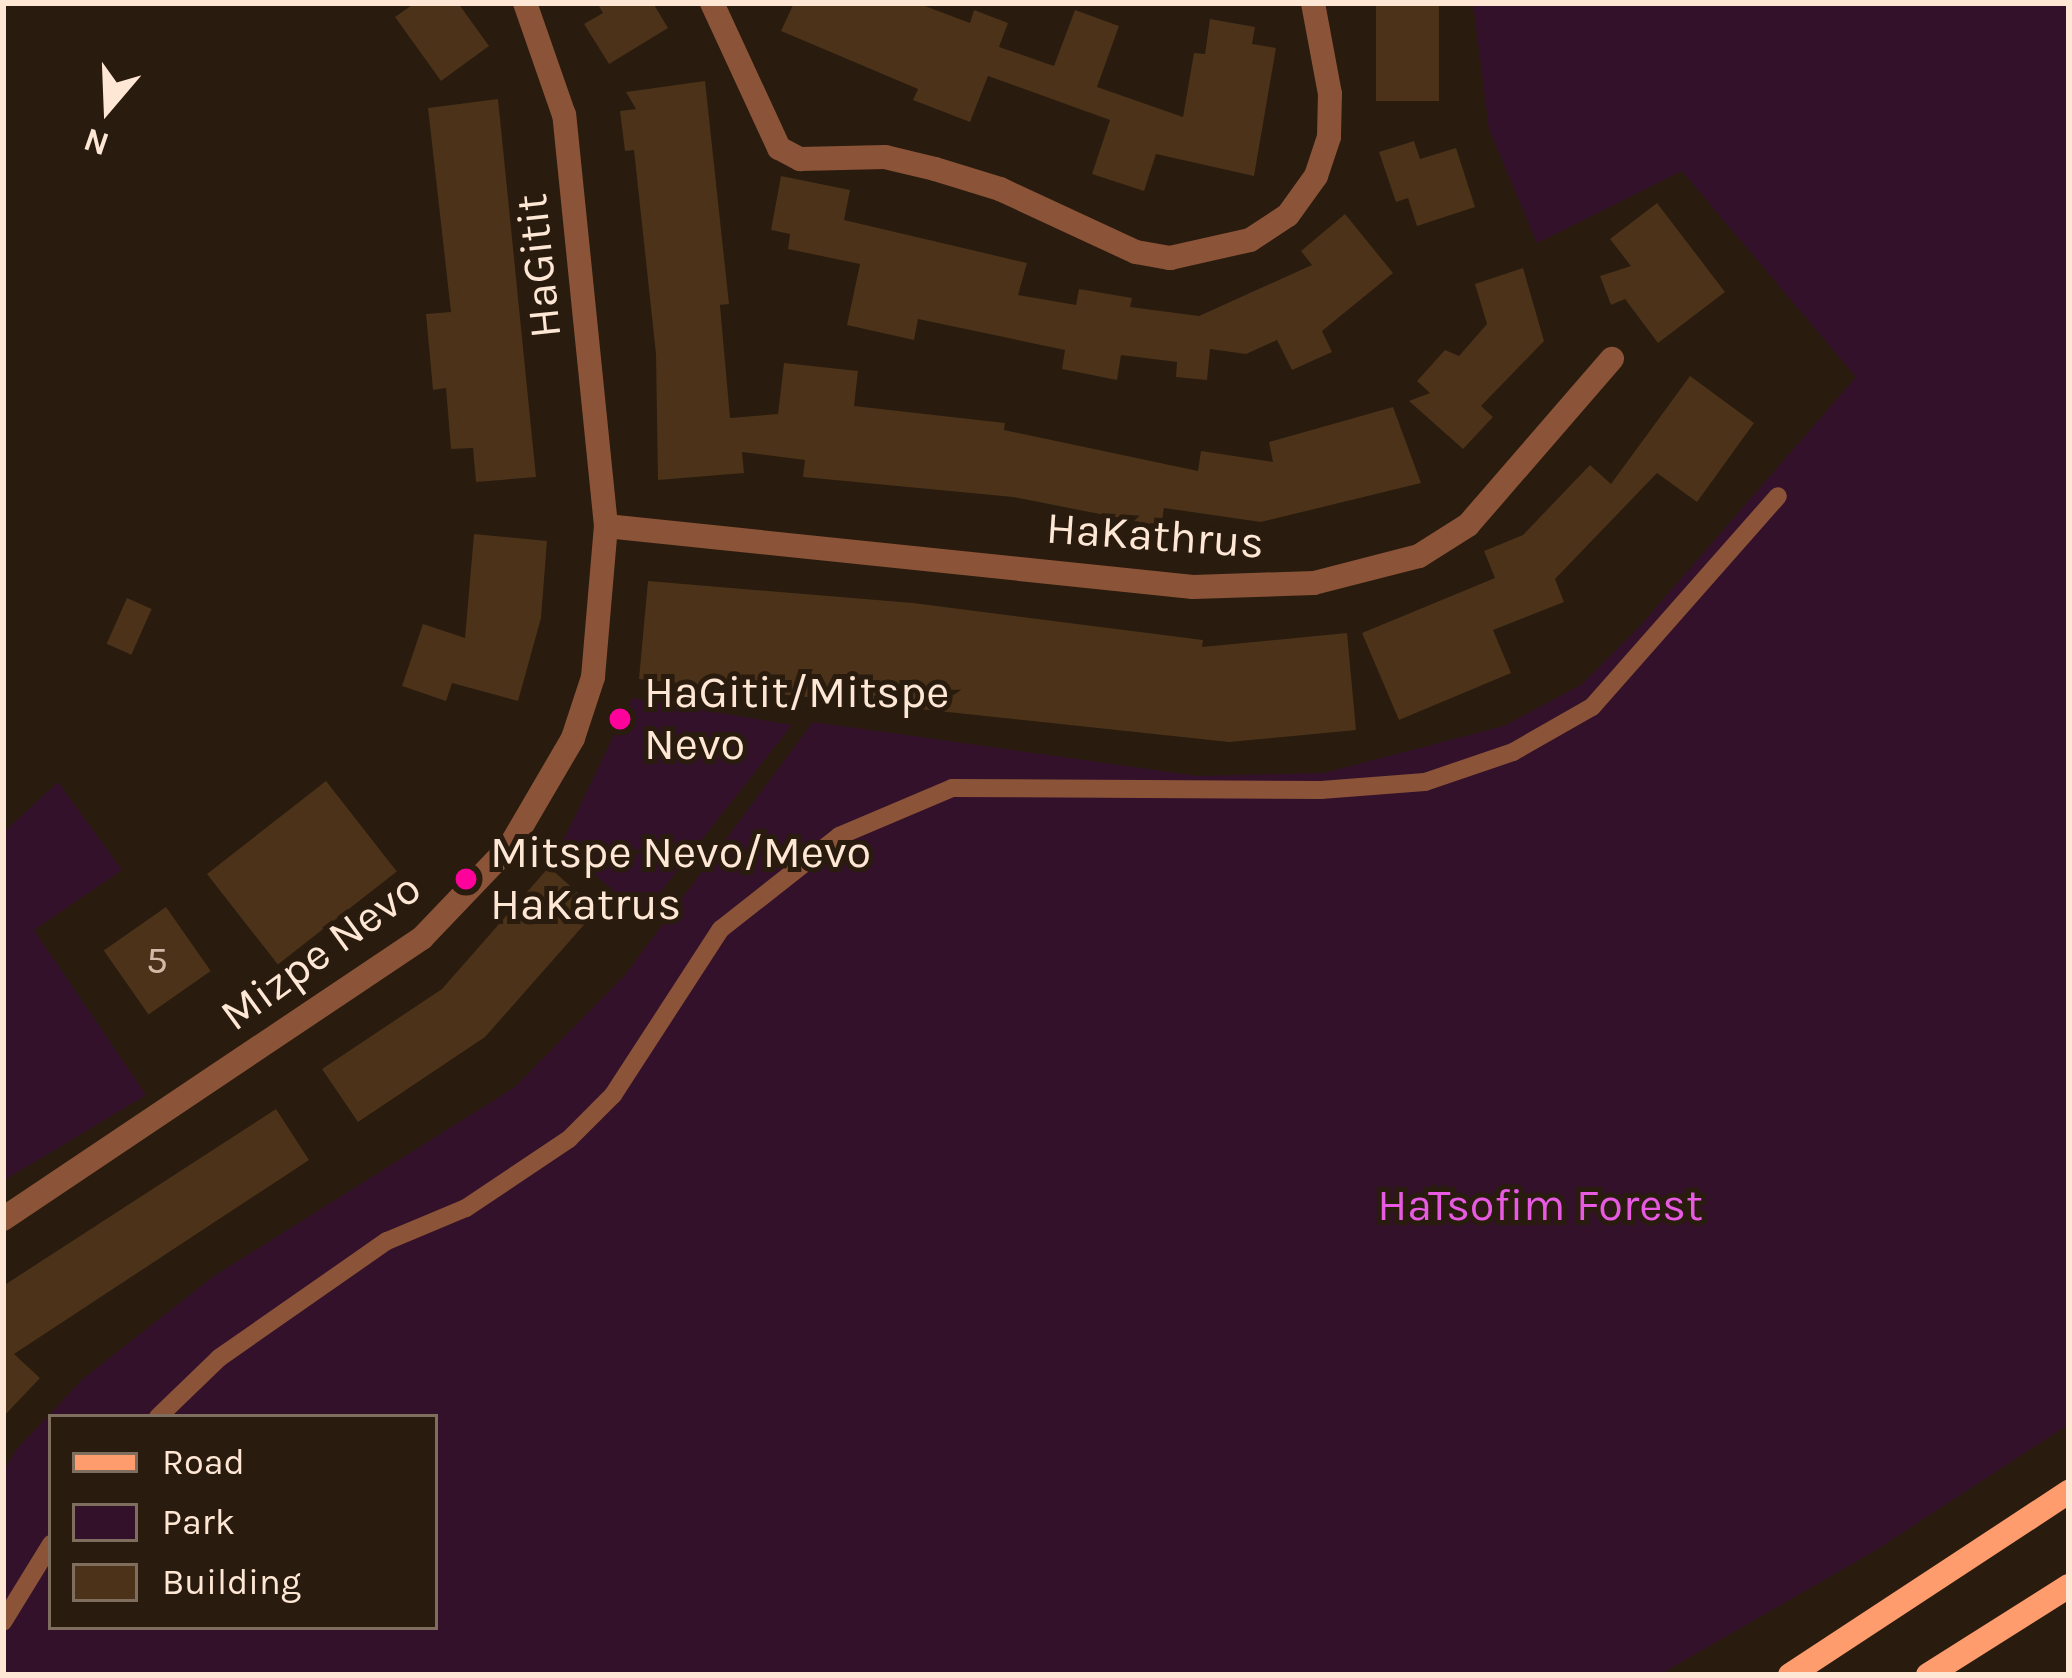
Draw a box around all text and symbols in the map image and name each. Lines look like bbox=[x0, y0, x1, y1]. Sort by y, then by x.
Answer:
north arrow bbox=[48, 48, 168, 168]
text: N bbox=[79, 120, 114, 164]
street label: HaGitit bbox=[505, 191, 573, 341]
street label: HaKathrus bbox=[1044, 501, 1266, 571]
place label: HaGitit/Mitspe Nevo bbox=[644, 666, 949, 772]
marker: HaGitit/Mitspe Nevo bbox=[607, 706, 633, 732]
place label: Mitspe Nevo/Mevo HaKatrus bbox=[490, 826, 871, 932]
street label: Mizpe Nevo bbox=[210, 861, 432, 1043]
marker: Mitspe Nevo/Mevo HaKatrus bbox=[453, 866, 479, 892]
house number: 5 bbox=[146, 937, 168, 983]
park label: HaTsofim Forest bbox=[1377, 1179, 1703, 1233]
legend bbox=[48, 1414, 438, 1630]
text: Road bbox=[162, 1441, 245, 1483]
text: Park bbox=[162, 1501, 235, 1543]
text: Building bbox=[162, 1561, 301, 1603]

